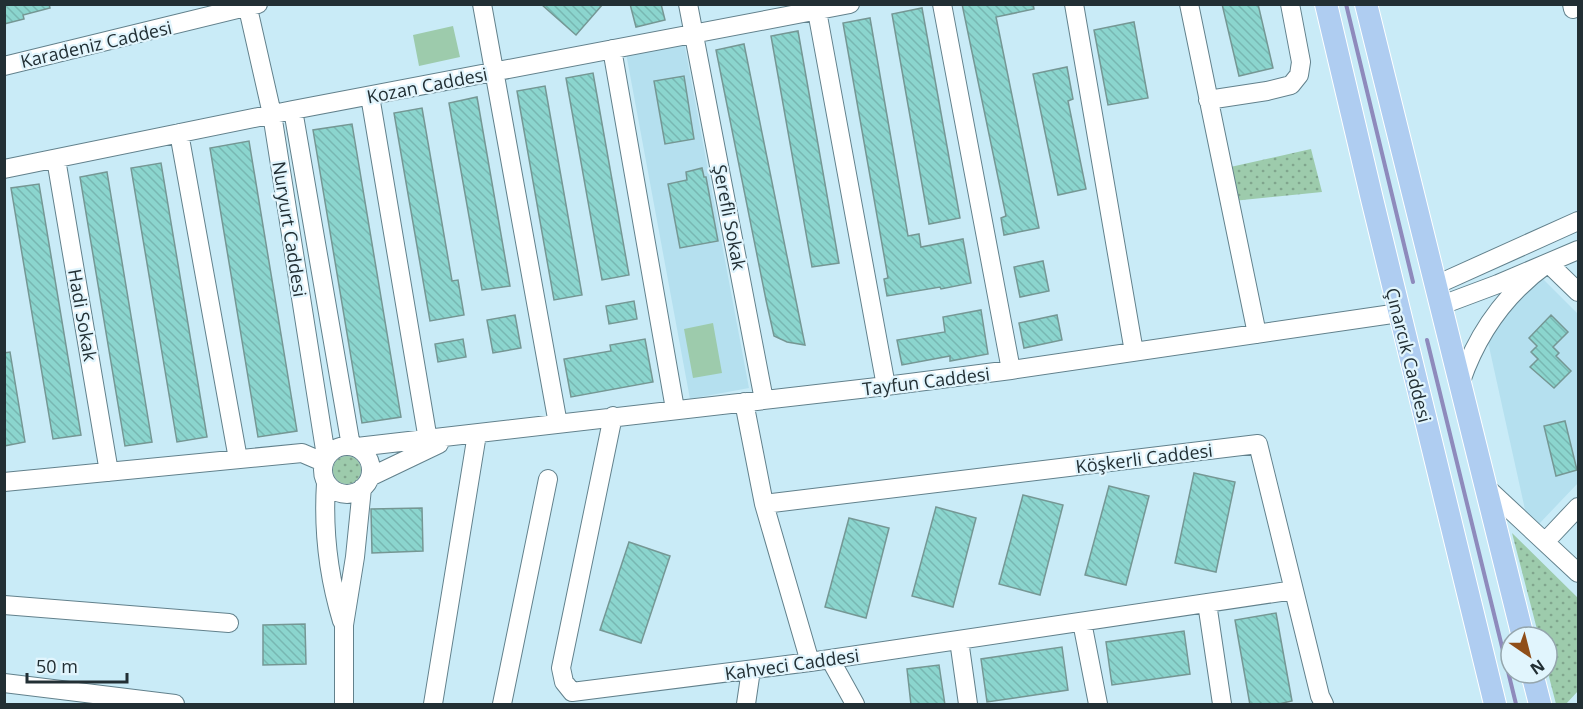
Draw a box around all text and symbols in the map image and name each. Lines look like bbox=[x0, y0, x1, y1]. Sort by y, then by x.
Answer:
street label: Karadeniz Caddesi bbox=[18, 15, 174, 73]
street label: Kozan Caddesi bbox=[365, 62, 489, 108]
street label: Nuryurt Caddesi bbox=[267, 159, 313, 299]
street label: Şerefli Sokak bbox=[708, 162, 752, 272]
street label: Hadi Sokak bbox=[63, 267, 103, 363]
street label: Çınarcık Caddesi bbox=[1381, 285, 1437, 425]
street label: Tayfun Caddesi bbox=[861, 361, 991, 401]
street label: Köşkerli Caddesi bbox=[1074, 438, 1214, 478]
north arrow bbox=[1499, 625, 1559, 685]
street label: Kahveci Caddesi bbox=[723, 643, 861, 685]
scale bar bbox=[27, 646, 128, 684]
text: 50 m bbox=[36, 654, 78, 678]
text: N bbox=[1526, 655, 1549, 680]

